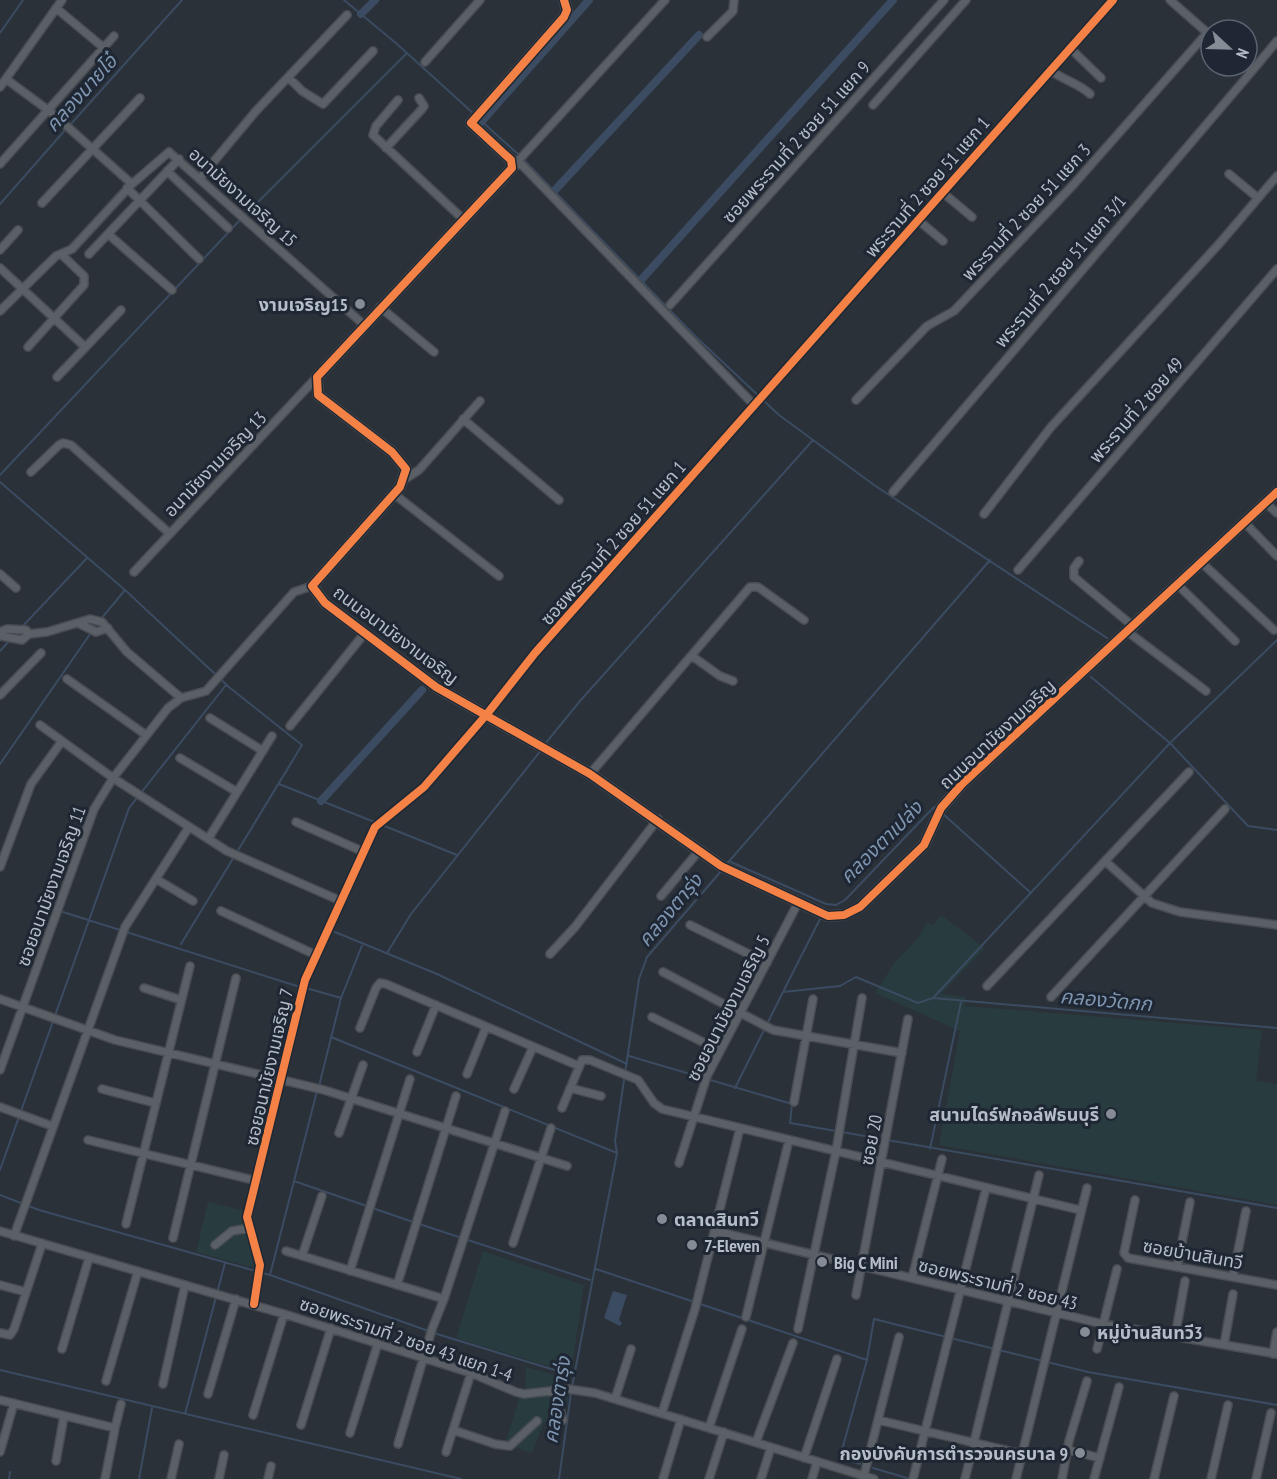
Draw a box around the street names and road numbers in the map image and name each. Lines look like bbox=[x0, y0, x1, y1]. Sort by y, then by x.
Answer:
street label: ซอยพระรามที่ 2 ซอย 51 แยก 9 bbox=[716, 56, 875, 228]
street label: พระรามที่ 2 ซอย 51 แยก 1 bbox=[859, 111, 994, 262]
street label: พระรามที่ 2 ซอย 51 แยก 3 bbox=[956, 138, 1096, 285]
street label: อนามัยงามเจริญ 15 bbox=[184, 142, 302, 252]
street label: พระรามที่ 2 ซอย 51 แยก 3/1 bbox=[989, 189, 1131, 352]
street label: พระรามที่ 2 ซอย 49 bbox=[1083, 352, 1188, 467]
street label: อนามัยงามเจริญ 13 bbox=[159, 406, 271, 522]
street label: ซอยพระรามที่ 2 ซอย 51 แยก 1 bbox=[535, 455, 691, 630]
street label: ถนนอนามัยงามเจริญ bbox=[329, 580, 463, 690]
street label: ถนนอนามัยงามเจริญ bbox=[934, 674, 1060, 794]
street label: ซอยอนามัยงามเจริญ 11 bbox=[11, 803, 91, 969]
street label: ซอยอนามัยงามเจริญ 5 bbox=[681, 931, 775, 1085]
street label: ซอยอนามัยงามเจริญ 7 bbox=[240, 986, 298, 1148]
street label: ซอย 20 bbox=[855, 1113, 887, 1167]
street label: ซอยบ้านสินทวี bbox=[1141, 1234, 1245, 1274]
street label: ซอยพระรามที่ 2 ซอย 43 bbox=[916, 1252, 1080, 1315]
street label: ซอยพระรามที่ 2 ซอย 43 แยก 1-4 bbox=[297, 1291, 516, 1386]

